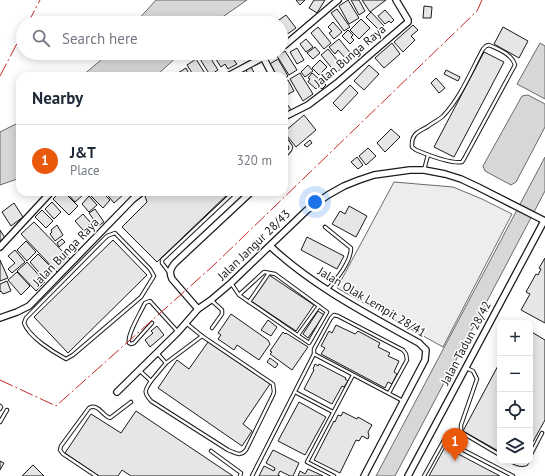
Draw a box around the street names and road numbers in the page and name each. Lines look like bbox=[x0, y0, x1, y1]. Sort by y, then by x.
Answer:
street label: Jalan Bunga Raya bbox=[310, 21, 389, 91]
street label: Jalan Jangur 28/43 bbox=[213, 206, 293, 284]
street label: Jalan Bunga Raya bbox=[29, 214, 102, 290]
street label: Jalan Olak Lempit 28/41 bbox=[315, 263, 429, 340]
street label: Jalan Tadun 28/42 bbox=[437, 298, 494, 388]

